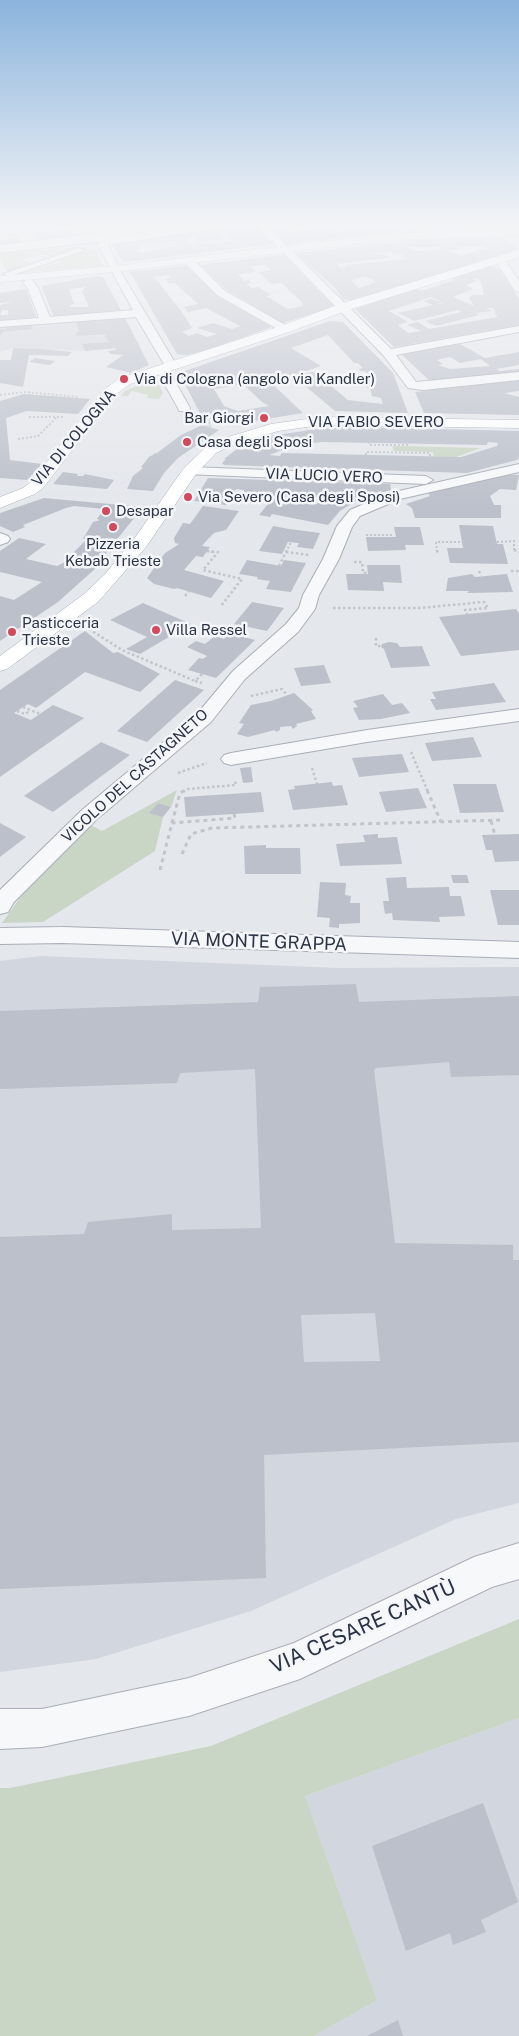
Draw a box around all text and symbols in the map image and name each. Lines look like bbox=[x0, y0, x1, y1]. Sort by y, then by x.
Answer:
place label: Via di Cologna (angolo via Kandler) bbox=[134, 370, 375, 388]
marker: Via di Cologna (angolo via Kandler) bbox=[118, 373, 130, 385]
street label: VIA DI COLOGNA bbox=[28, 386, 120, 490]
place label: Bar Giorgi bbox=[184, 409, 254, 427]
marker: Bar Giorgi bbox=[258, 412, 270, 424]
street label: VIA FABIO SEVERO bbox=[308, 413, 444, 431]
place label: Casa degli Sposi bbox=[197, 433, 312, 451]
marker: Casa degli Sposi bbox=[181, 436, 193, 448]
street label: VIA LUCIO VERO bbox=[265, 465, 383, 487]
place label: Via Severo (Casa degli Sposi) bbox=[198, 488, 400, 506]
marker: Via Severo (Casa degli Sposi) bbox=[182, 491, 194, 503]
place label: Desapar bbox=[116, 502, 174, 520]
marker: Desapar bbox=[100, 505, 112, 517]
marker: Pizzeria Kebab Trieste bbox=[107, 521, 119, 533]
place label: Pizzeria Kebab Trieste bbox=[65, 535, 161, 570]
place label: Pasticceria Trieste bbox=[22, 614, 99, 649]
place label: Villa Ressel bbox=[166, 621, 247, 639]
marker: Villa Ressel bbox=[150, 624, 162, 636]
marker: Pasticceria Trieste bbox=[6, 626, 18, 638]
street label: VICOLO DEL CASTAGNETO bbox=[58, 706, 212, 846]
street label: VIA MONTE GRAPPA bbox=[171, 928, 347, 956]
street label: VIA CESARE CANTÙ bbox=[266, 1575, 460, 1679]

